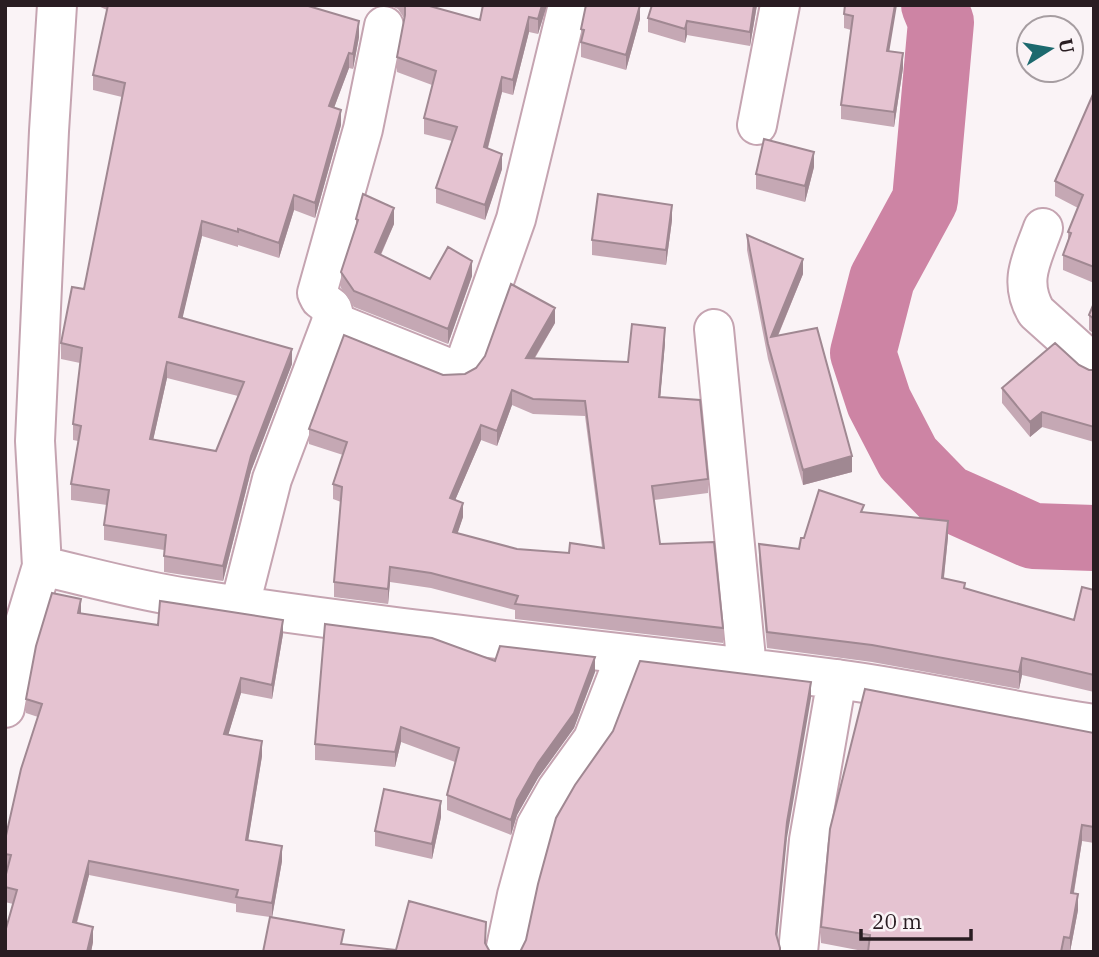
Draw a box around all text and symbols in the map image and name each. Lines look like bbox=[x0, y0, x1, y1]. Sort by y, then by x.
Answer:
north arrow bbox=[1015, 14, 1085, 84]
text: U bbox=[1054, 36, 1080, 55]
scale bar bbox=[861, 898, 971, 942]
text: 20 m bbox=[872, 907, 922, 935]

